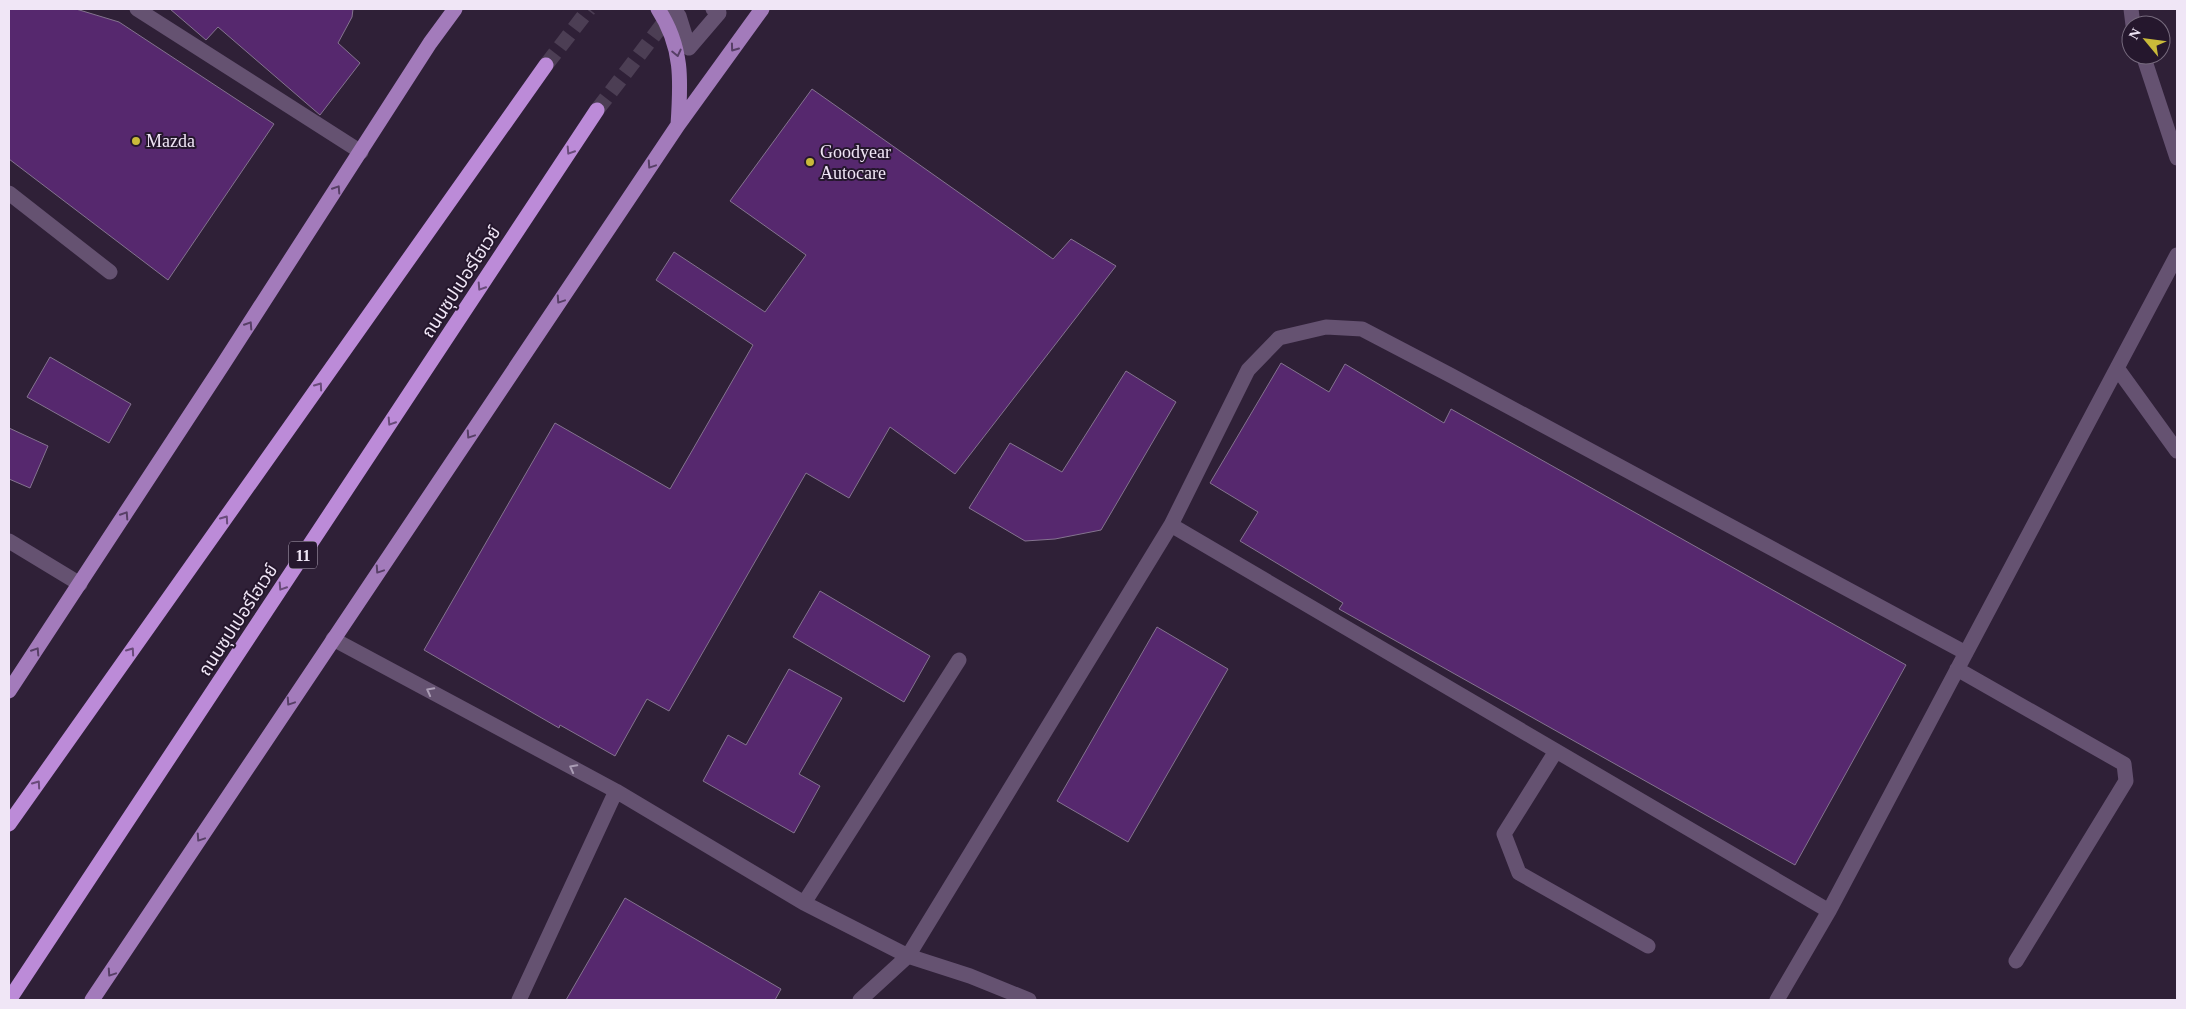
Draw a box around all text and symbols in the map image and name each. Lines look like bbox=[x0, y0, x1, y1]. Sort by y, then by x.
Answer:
north arrow bbox=[2121, 15, 2171, 65]
text: N bbox=[2126, 26, 2144, 42]
one-way arrow bbox=[731, 42, 740, 52]
one-way arrow bbox=[671, 49, 682, 58]
place label: Mazda bbox=[146, 131, 195, 151]
marker: Mazda bbox=[130, 135, 142, 147]
place label: Goodyear Autocare bbox=[820, 142, 891, 183]
one-way arrow bbox=[567, 146, 577, 155]
marker: Goodyear Autocare bbox=[804, 156, 816, 168]
one-way arrow bbox=[648, 160, 657, 169]
one-way arrow bbox=[331, 185, 340, 195]
street label: ถนนซุปเปอร์ไฮเวย์ bbox=[417, 222, 505, 342]
one-way arrow bbox=[478, 281, 487, 290]
one-way arrow bbox=[557, 295, 567, 304]
one-way arrow bbox=[242, 322, 252, 331]
one-way arrow bbox=[313, 382, 322, 392]
one-way arrow bbox=[388, 416, 397, 426]
one-way arrow bbox=[467, 429, 476, 439]
one-way arrow bbox=[119, 511, 128, 521]
one-way arrow bbox=[219, 515, 228, 525]
road number: 11 bbox=[289, 542, 317, 568]
street label: ถนนซุปเปอร์ไฮเวย์ bbox=[194, 560, 282, 680]
one-way arrow bbox=[376, 564, 385, 574]
one-way arrow bbox=[279, 582, 289, 591]
one-way arrow bbox=[29, 647, 39, 656]
one-way arrow bbox=[125, 648, 134, 657]
one-way arrow bbox=[427, 687, 436, 697]
one-way arrow bbox=[287, 697, 297, 706]
one-way arrow bbox=[570, 764, 579, 774]
one-way arrow bbox=[31, 780, 40, 790]
one-way arrow bbox=[197, 832, 207, 841]
one-way arrow bbox=[107, 968, 117, 977]

